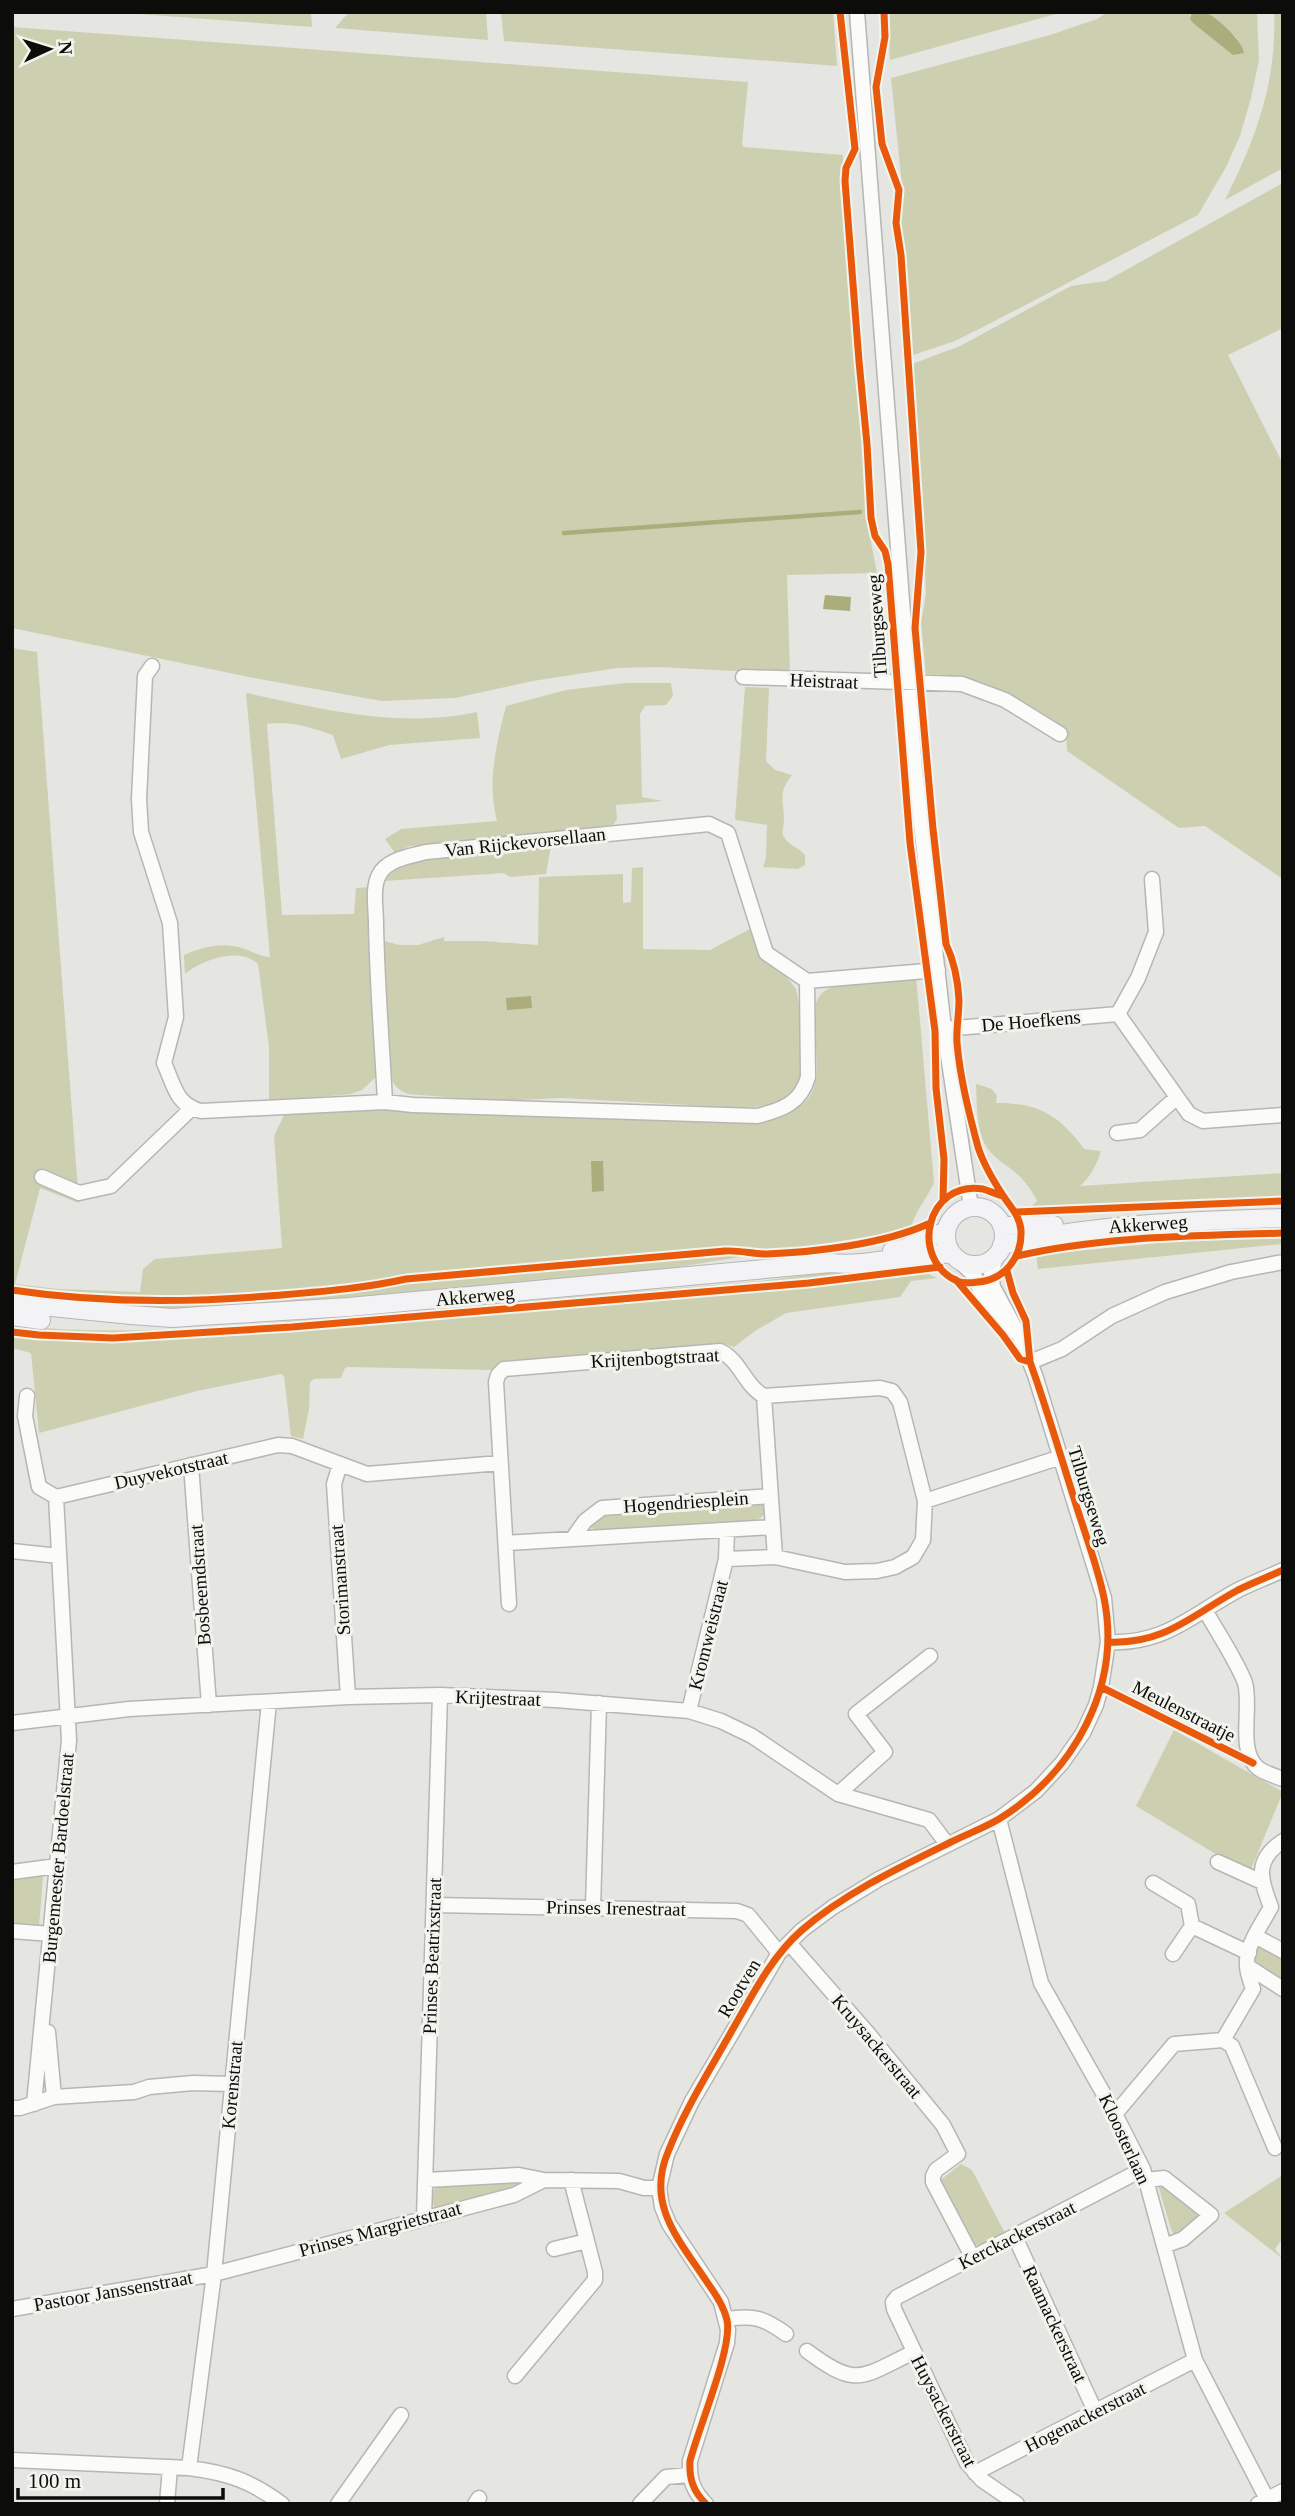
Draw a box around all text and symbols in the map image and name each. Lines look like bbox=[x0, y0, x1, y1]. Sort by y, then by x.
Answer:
north arrow bbox=[14, 14, 84, 84]
text: N bbox=[55, 40, 76, 56]
street label: Tilburgseweg bbox=[863, 573, 891, 678]
street label: Heistraat bbox=[789, 669, 859, 693]
street label: Van Rijckevorsellaan bbox=[443, 823, 607, 861]
street label: De Hoefkens bbox=[980, 1006, 1082, 1036]
street label: Akkerweg bbox=[1108, 1211, 1189, 1237]
street label: Akkerweg bbox=[435, 1282, 516, 1310]
street label: Krijtenbogtstraat bbox=[590, 1344, 721, 1372]
street label: Tilburgseweg bbox=[1064, 1443, 1114, 1549]
street label: Duyvekotstraat bbox=[112, 1447, 231, 1493]
street label: Hogendriesplein bbox=[623, 1487, 750, 1517]
street label: Bosbeemdstraat bbox=[185, 1523, 215, 1646]
street label: Storimanstraat bbox=[326, 1523, 354, 1636]
street label: Kromweistraat bbox=[684, 1577, 732, 1692]
street label: Meulenstraatje bbox=[1129, 1676, 1239, 1746]
street label: Krijtestraat bbox=[455, 1686, 542, 1710]
street label: Burgemeester Bardoelstraat bbox=[38, 1751, 78, 1964]
street label: Prinses Beatrixstraat bbox=[419, 1877, 445, 2035]
street label: Prinses Irenestraat bbox=[546, 1896, 687, 1920]
street label: Rootven bbox=[713, 1955, 765, 2021]
street label: Kruysackerstraat bbox=[828, 1990, 927, 2103]
street label: Korenstraat bbox=[218, 2039, 246, 2130]
street label: Kloosterlaan bbox=[1095, 2091, 1155, 2188]
street label: Kerckackerstraat bbox=[955, 2196, 1080, 2274]
street label: Prinses Margrietstraat bbox=[297, 2197, 464, 2261]
street label: Raamackerstraat bbox=[1019, 2262, 1092, 2386]
street label: Pastoor Janssenstraat bbox=[32, 2267, 195, 2315]
street label: Huysackerstraat bbox=[907, 2352, 981, 2471]
street label: Hogenackerstraat bbox=[1021, 2377, 1150, 2457]
scale bar bbox=[18, 2456, 222, 2500]
text: 100 m bbox=[28, 2469, 81, 2493]

